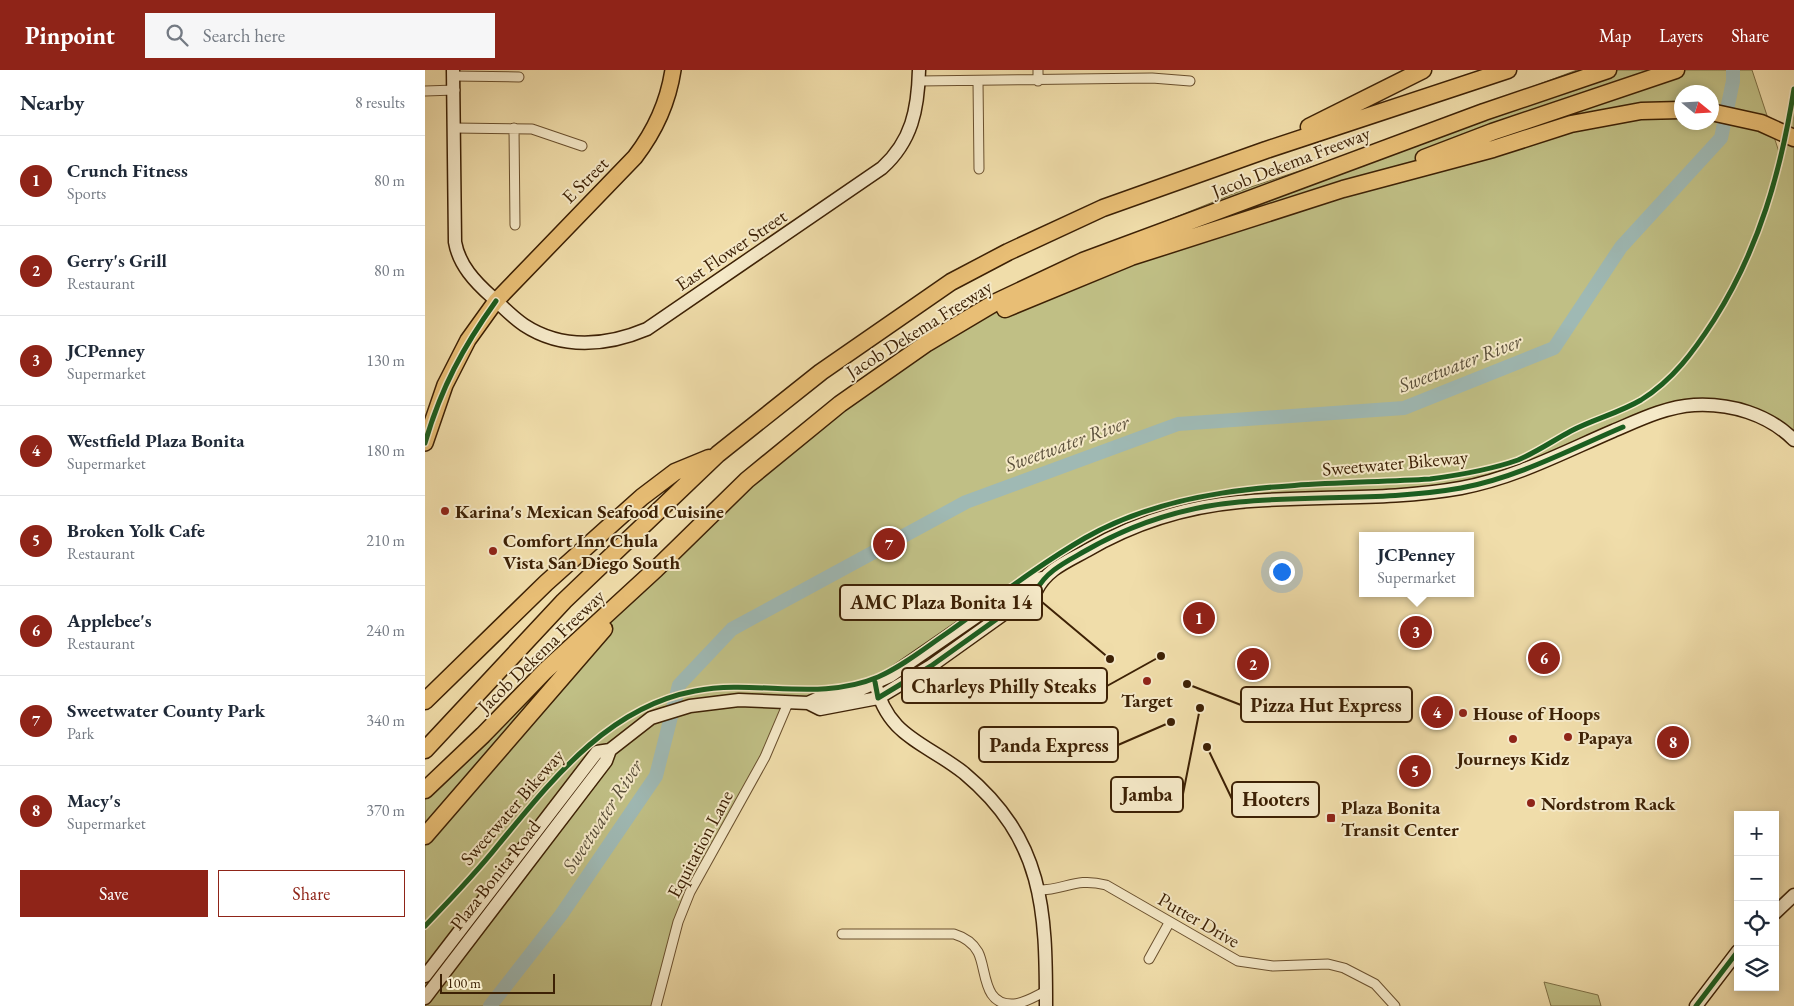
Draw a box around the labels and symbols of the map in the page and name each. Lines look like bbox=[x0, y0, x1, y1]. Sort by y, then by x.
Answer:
north arrow bbox=[1674, 85, 1719, 130]
street label: Jacob Dekema Freeway bbox=[1206, 120, 1374, 204]
street label: E Street bbox=[556, 151, 614, 209]
street label: East Flower Street bbox=[671, 204, 791, 296]
street label: Jacob Dekema Freeway bbox=[840, 274, 997, 385]
water label: Sweetwater River bbox=[1394, 327, 1527, 399]
water label: Sweetwater River bbox=[1001, 408, 1134, 478]
street label: Sweetwater Bikeway bbox=[1321, 444, 1470, 482]
place label: Karina's Mexican Seafood Cuisine bbox=[455, 499, 724, 524]
marker: Karina's Mexican Seafood Cuisine bbox=[439, 505, 451, 517]
pin: 7 bbox=[873, 525, 905, 563]
place label: Comfort Inn Chula Vista San Diego South bbox=[503, 528, 680, 575]
marker: Comfort Inn Chula Vista San Diego South bbox=[487, 545, 499, 557]
your location bbox=[1269, 559, 1295, 585]
street label: Jacob Dekema Freeway bbox=[471, 583, 611, 720]
callout: AMC Plaza Bonita 14 bbox=[840, 585, 1042, 620]
text: AMC Plaza Bonita 14 bbox=[849, 589, 1032, 615]
pin: 1 bbox=[1183, 599, 1215, 637]
pin: 3 bbox=[1400, 613, 1432, 651]
pin: 6 bbox=[1528, 639, 1560, 677]
pin: 2 bbox=[1237, 645, 1269, 683]
callout: Charleys Philly Steaks bbox=[902, 668, 1107, 703]
text: Charleys Philly Steaks bbox=[912, 673, 1096, 699]
marker: Target bbox=[1141, 675, 1153, 687]
callout: Pizza Hut Express bbox=[1241, 687, 1412, 722]
place label: Target bbox=[1121, 688, 1173, 713]
text: Pizza Hut Express bbox=[1250, 692, 1402, 718]
pin: 4 bbox=[1421, 693, 1453, 731]
place label: House of Hoops bbox=[1473, 701, 1600, 726]
marker: House of Hoops bbox=[1457, 707, 1469, 719]
pin: 8 bbox=[1657, 723, 1689, 761]
place label: Papaya bbox=[1578, 725, 1633, 750]
callout: Panda Express bbox=[979, 727, 1118, 762]
marker: Papaya bbox=[1562, 731, 1574, 743]
text: Panda Express bbox=[989, 732, 1109, 758]
marker: Journeys Kidz bbox=[1507, 733, 1519, 745]
street label: Sweetwater Bikeway bbox=[455, 743, 570, 870]
place label: Journeys Kidz bbox=[1455, 746, 1569, 771]
pin: 5 bbox=[1399, 752, 1431, 790]
water label: Sweetwater River bbox=[555, 753, 649, 878]
callout: Jamba bbox=[1111, 777, 1183, 812]
text: Jamba bbox=[1119, 781, 1173, 807]
callout: Hooters bbox=[1232, 782, 1319, 817]
street label: Equitation Lane bbox=[661, 786, 739, 902]
text: Hooters bbox=[1242, 786, 1310, 812]
place label: Nordstrom Rack bbox=[1541, 791, 1676, 816]
place label: Plaza Bonita Transit Center bbox=[1341, 795, 1459, 842]
marker: Nordstrom Rack bbox=[1525, 797, 1537, 809]
marker: Plaza Bonita Transit Center bbox=[1325, 812, 1337, 824]
street label: Plaza Bonita Road bbox=[444, 815, 546, 935]
street label: Putter Drive bbox=[1154, 887, 1244, 953]
scale bar bbox=[440, 971, 555, 994]

